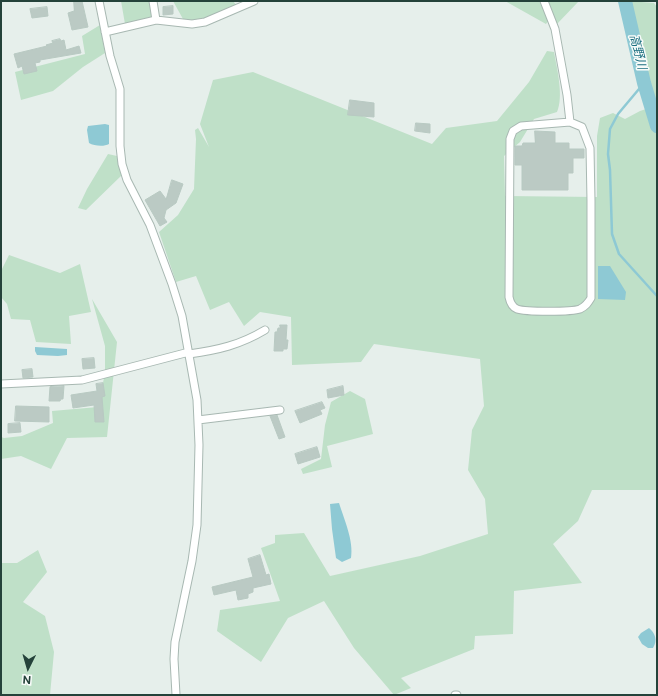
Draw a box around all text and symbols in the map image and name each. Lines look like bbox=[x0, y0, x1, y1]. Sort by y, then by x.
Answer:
water label: 高野川 bbox=[627, 33, 649, 71]
north arrow bbox=[8, 648, 48, 688]
text: N bbox=[22, 674, 32, 686]

